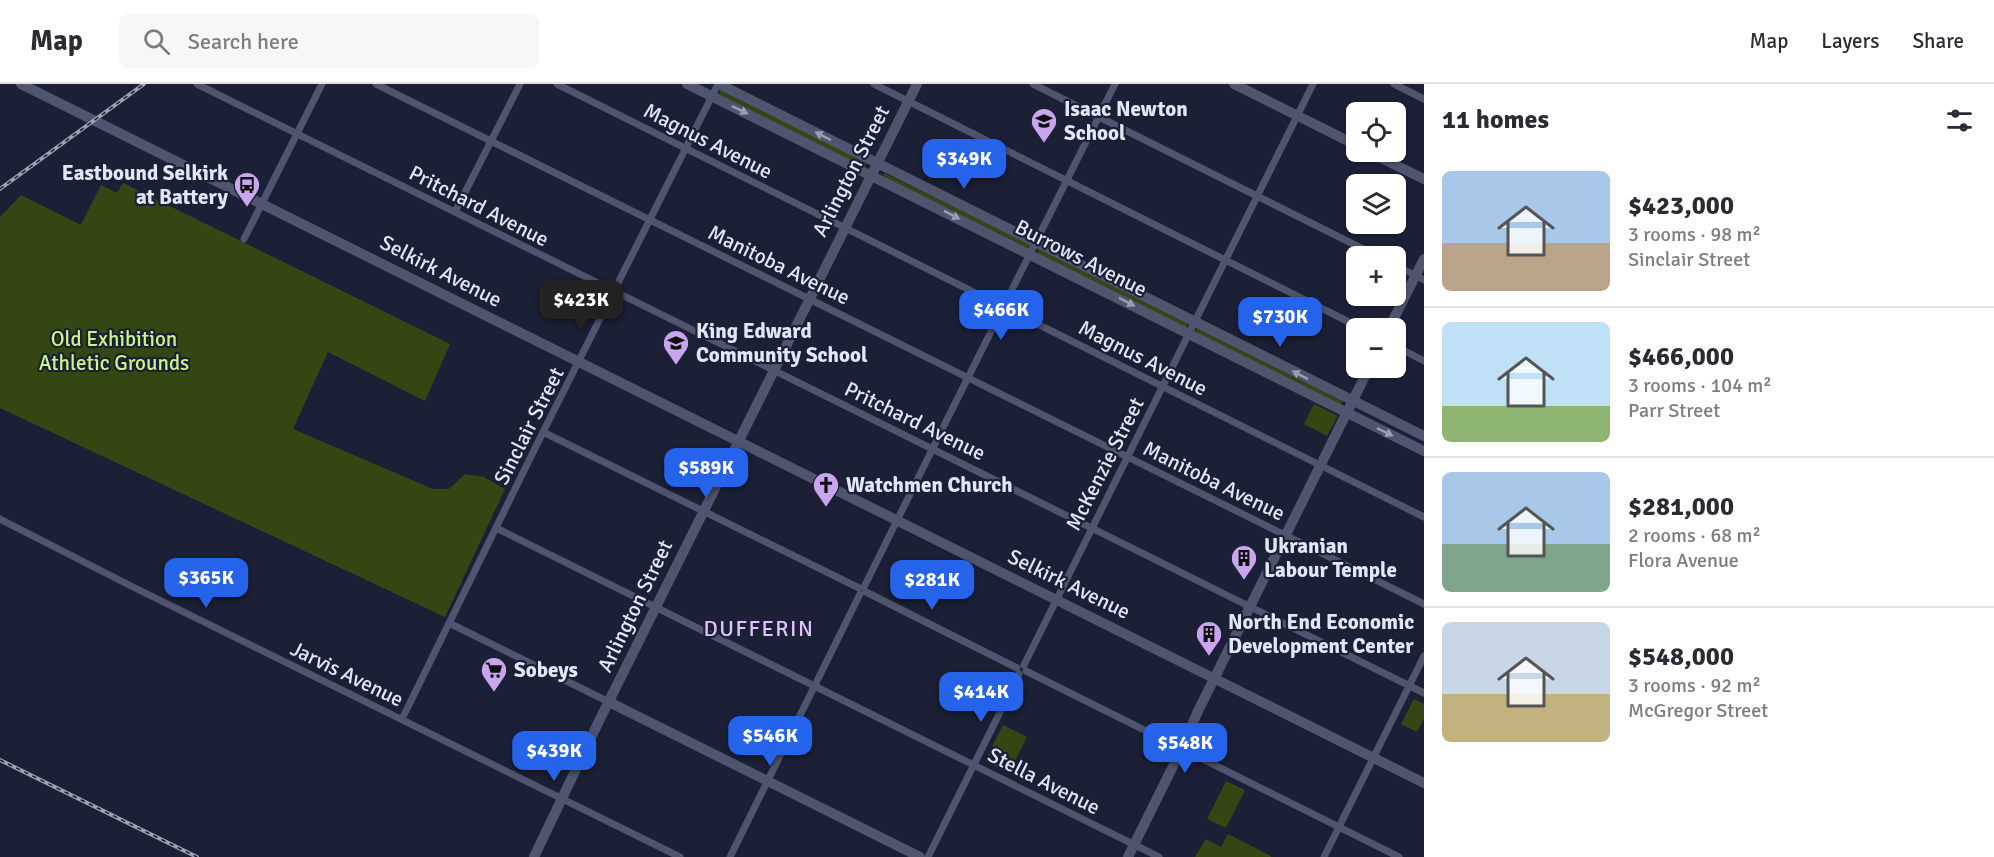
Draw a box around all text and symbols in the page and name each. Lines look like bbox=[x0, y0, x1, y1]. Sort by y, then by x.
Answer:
search box bbox=[119, 14, 539, 68]
text: Map bbox=[30, 24, 83, 58]
icon: search bbox=[140, 25, 173, 58]
text: Search here bbox=[188, 28, 299, 55]
text: Map bbox=[1750, 28, 1788, 54]
text: Layers bbox=[1821, 28, 1879, 54]
text: Share bbox=[1912, 28, 1964, 54]
place label: Isaac Newton School bbox=[1064, 96, 1188, 146]
street label: Magnus Avenue bbox=[639, 97, 777, 185]
street label: Arlington Street bbox=[807, 101, 895, 241]
map controls bbox=[1346, 102, 1406, 378]
button: locate bbox=[1346, 102, 1406, 162]
text: 11 homes bbox=[1442, 104, 1549, 136]
icon: filters bbox=[1943, 104, 1976, 137]
one-way arrow bbox=[731, 105, 748, 115]
school or university icon: Isaac Newton School bbox=[1029, 106, 1059, 144]
one-way arrow bbox=[815, 131, 832, 141]
pin: $349K bbox=[922, 139, 1006, 190]
text: $349K bbox=[936, 146, 992, 171]
place label: Eastbound Selkirk at Battery bbox=[62, 160, 229, 210]
street label: Pritchard Avenue bbox=[405, 160, 553, 252]
bus stop icon: Eastbound Selkirk at Battery bbox=[232, 170, 262, 208]
button: layers bbox=[1346, 174, 1406, 234]
text: $423,000 bbox=[1628, 190, 1734, 222]
icon: home bbox=[1490, 195, 1562, 267]
one-way arrow bbox=[944, 210, 961, 220]
street label: Burrows Avenue bbox=[1011, 214, 1151, 302]
street label: Manitoba Avenue bbox=[704, 219, 854, 311]
text: 3 rooms · 98 m² bbox=[1628, 222, 1761, 247]
street label: Selkirk Avenue bbox=[376, 229, 506, 313]
button: + bbox=[1346, 246, 1406, 306]
text: Sinclair Street bbox=[1628, 247, 1750, 272]
pin: $423K bbox=[539, 280, 623, 331]
text: $423K bbox=[553, 287, 609, 312]
pin: $466K bbox=[959, 290, 1043, 341]
text: $466K bbox=[973, 297, 1029, 322]
one-way arrow bbox=[1118, 297, 1135, 307]
pin: $730K bbox=[1238, 297, 1322, 348]
text: $730K bbox=[1252, 304, 1308, 329]
street label: Magnus Avenue bbox=[1074, 314, 1212, 402]
place label: King Edward Community School bbox=[696, 318, 868, 368]
button: − bbox=[1346, 318, 1406, 378]
park label: Old Exhibition Athletic Grounds bbox=[39, 326, 189, 376]
school or university icon: King Edward Community School bbox=[661, 328, 691, 366]
text: $466,000 bbox=[1628, 341, 1734, 373]
icon: home bbox=[1490, 346, 1562, 418]
street label: Sinclair Street bbox=[488, 363, 570, 489]
one-way arrow bbox=[1292, 370, 1309, 379]
text: 3 rooms · 104 m² bbox=[1628, 373, 1772, 398]
street label: Pritchard Avenue bbox=[840, 376, 990, 466]
street label: McKenzie Street bbox=[1060, 393, 1150, 535]
text: Parr Street bbox=[1628, 398, 1720, 423]
one-way arrow bbox=[1377, 428, 1394, 437]
street label: Manitoba Avenue bbox=[1139, 435, 1289, 527]
pin: $589K bbox=[664, 448, 748, 499]
text: $589K bbox=[678, 455, 734, 480]
church icon: Watchmen Church bbox=[811, 470, 841, 508]
place label: Watchmen Church bbox=[846, 472, 1013, 498]
text: $281,000 bbox=[1628, 491, 1734, 523]
icon: home bbox=[1490, 496, 1562, 568]
text: 2 rooms · 68 m² bbox=[1628, 523, 1761, 548]
place label: Ukranian Labour Temple bbox=[1264, 533, 1397, 583]
street label: Arlington Street bbox=[592, 536, 678, 676]
street label: Selkirk Avenue bbox=[1004, 543, 1134, 625]
building icon: Ukranian Labour Temple bbox=[1229, 543, 1259, 581]
text: Flora Avenue bbox=[1628, 548, 1739, 573]
pin: $365K bbox=[164, 558, 248, 609]
pin: $281K bbox=[890, 560, 974, 611]
text: $365K bbox=[178, 565, 234, 590]
text: $281K bbox=[904, 567, 960, 592]
place label: North End Economic Development Center bbox=[1228, 609, 1414, 659]
district label: DUFFERIN bbox=[704, 615, 815, 642]
building icon: North End Economic Development Center bbox=[1194, 619, 1224, 657]
street label: Jarvis Avenue bbox=[286, 635, 408, 713]
text: $548,000 bbox=[1628, 641, 1734, 673]
icon: home bbox=[1490, 646, 1562, 718]
supermarket icon: Sobeys bbox=[479, 655, 509, 693]
place label: Sobeys bbox=[514, 657, 578, 683]
pin: $414K bbox=[939, 672, 1023, 723]
text: 3 rooms · 92 m² bbox=[1628, 673, 1761, 698]
text: $414K bbox=[953, 679, 1009, 704]
text: McGregor Street bbox=[1628, 698, 1768, 723]
pin: $546K bbox=[728, 716, 812, 767]
text: $546K bbox=[742, 723, 798, 748]
pin: $548K bbox=[1143, 723, 1227, 774]
text: $548K bbox=[1157, 730, 1213, 755]
pin: $439K bbox=[512, 731, 596, 782]
text: $439K bbox=[526, 738, 582, 763]
street label: Stella Avenue bbox=[984, 742, 1104, 820]

